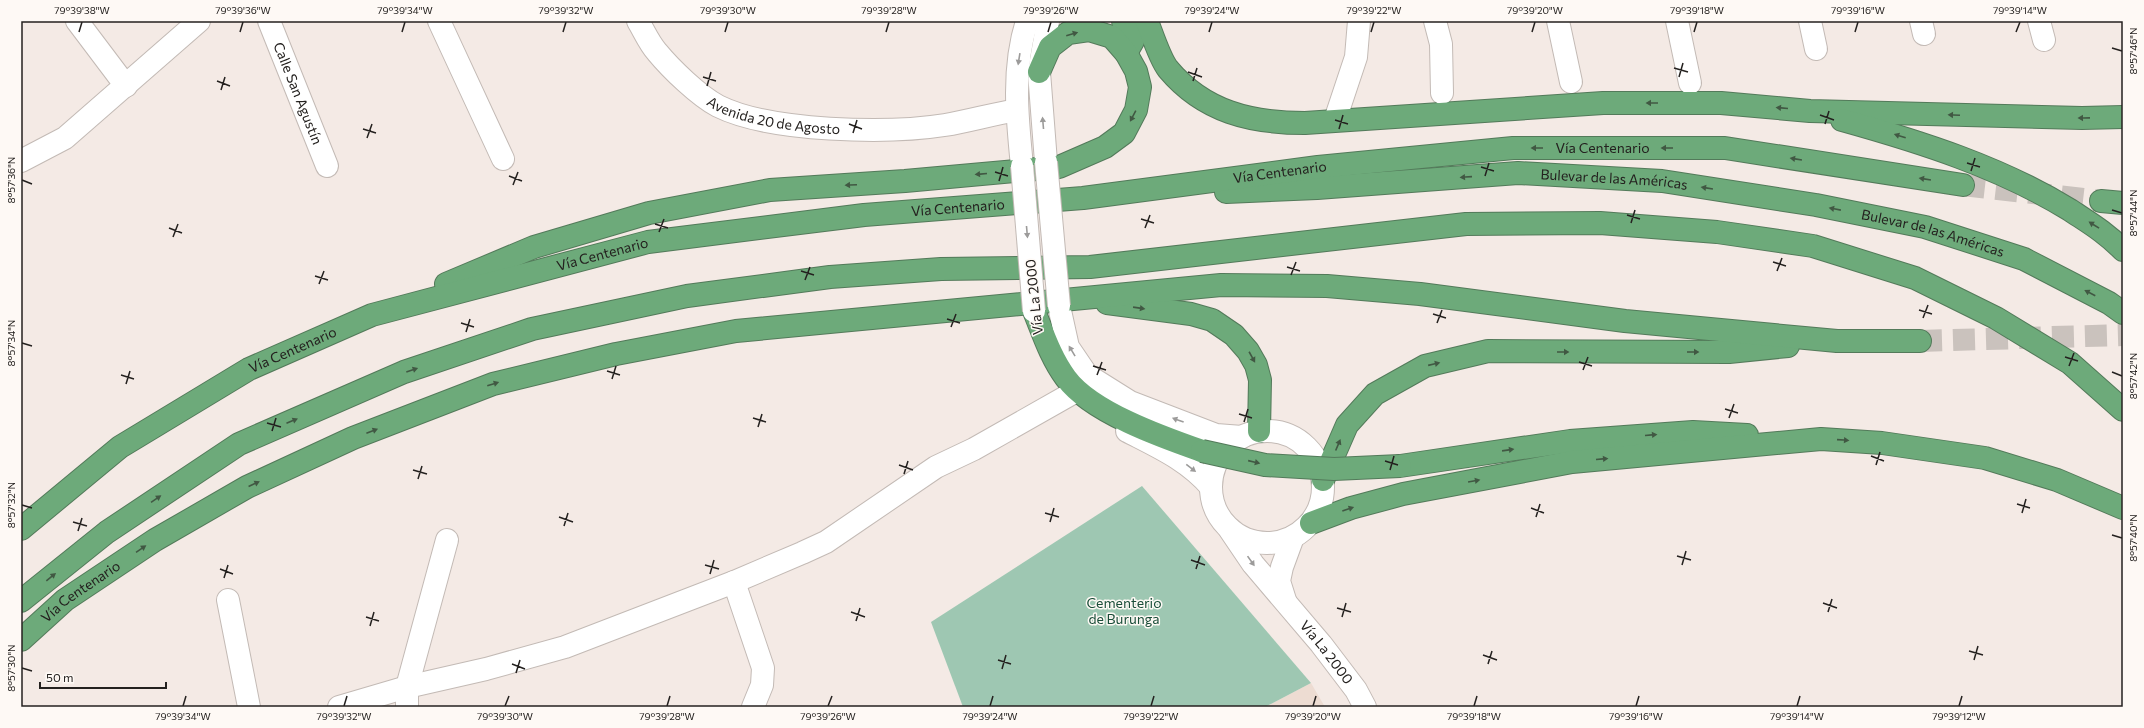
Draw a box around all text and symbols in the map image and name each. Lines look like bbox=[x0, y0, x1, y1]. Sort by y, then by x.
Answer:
text: 79°39'38"W bbox=[54, 4, 110, 16]
text: 79°39'36"W bbox=[215, 4, 271, 16]
text: 79°39'34"W bbox=[377, 4, 433, 16]
text: 79°39'32"W bbox=[539, 4, 593, 16]
text: 79°39'30"W bbox=[700, 4, 756, 16]
text: 79°39'28"W bbox=[861, 4, 917, 16]
text: 79°39'26"W bbox=[1023, 4, 1079, 16]
text: 79°39'24"W bbox=[1184, 4, 1240, 16]
text: 79°39'22"W bbox=[1347, 4, 1401, 16]
text: 79°39'20"W bbox=[1507, 4, 1563, 16]
text: 79°39'18"W bbox=[1670, 4, 1724, 16]
text: 79°39'16"W bbox=[1831, 4, 1885, 16]
text: 79°39'14"W bbox=[1993, 4, 2047, 16]
text: 8°57'46"N bbox=[2127, 27, 2139, 75]
one-way arrow bbox=[1066, 31, 1078, 37]
street label: Calle San Agustín bbox=[270, 40, 327, 147]
one-way arrow bbox=[1016, 53, 1022, 65]
street label: Avenida 20 de Agosto bbox=[704, 93, 840, 137]
one-way arrow bbox=[1645, 100, 1658, 106]
one-way arrow bbox=[1776, 105, 1788, 112]
one-way arrow bbox=[1130, 110, 1136, 122]
one-way arrow bbox=[1947, 112, 1960, 118]
one-way arrow bbox=[2077, 115, 2090, 121]
one-way arrow bbox=[1040, 117, 1046, 129]
one-way arrow bbox=[1894, 133, 1906, 139]
street label: Vía Centenario bbox=[1556, 139, 1650, 156]
one-way arrow bbox=[1530, 145, 1543, 151]
one-way arrow bbox=[1660, 145, 1673, 151]
one-way arrow bbox=[1790, 156, 1802, 162]
text: 8°57'36"N bbox=[5, 157, 17, 203]
street label: Vía Centenario bbox=[1232, 157, 1327, 186]
street label: Bulevar de las Américas bbox=[1540, 165, 1689, 193]
one-way arrow bbox=[975, 171, 987, 178]
one-way arrow bbox=[1460, 173, 1472, 180]
one-way arrow bbox=[1919, 176, 1931, 182]
one-way arrow bbox=[845, 181, 857, 188]
one-way arrow bbox=[1701, 185, 1713, 191]
text: 8°57'44"N bbox=[2127, 189, 2139, 237]
street label: Vía Centenario bbox=[910, 195, 1005, 219]
one-way arrow bbox=[1829, 205, 1841, 211]
street label: Bulevar de las Américas bbox=[1860, 205, 2007, 260]
one-way arrow bbox=[2089, 221, 2099, 229]
one-way arrow bbox=[1024, 226, 1031, 238]
street label: Vía Centenario bbox=[555, 233, 650, 274]
street label: Vía La 2000 bbox=[1021, 258, 1046, 336]
one-way arrow bbox=[2084, 290, 2096, 296]
one-way arrow bbox=[1132, 305, 1145, 311]
text: 8°57'34"N bbox=[5, 320, 17, 366]
street label: Vía Centenario bbox=[246, 323, 339, 376]
one-way arrow bbox=[1068, 345, 1075, 357]
one-way arrow bbox=[1557, 349, 1570, 355]
one-way arrow bbox=[1687, 349, 1700, 355]
one-way arrow bbox=[1248, 352, 1255, 363]
text: 8°57'42"N bbox=[2127, 353, 2139, 399]
one-way arrow bbox=[1428, 360, 1440, 366]
one-way arrow bbox=[406, 367, 418, 373]
one-way arrow bbox=[488, 381, 500, 387]
one-way arrow bbox=[1171, 416, 1183, 422]
one-way arrow bbox=[287, 418, 298, 424]
one-way arrow bbox=[366, 427, 378, 433]
one-way arrow bbox=[1645, 431, 1657, 438]
one-way arrow bbox=[1837, 437, 1849, 444]
one-way arrow bbox=[1336, 438, 1342, 450]
one-way arrow bbox=[1502, 447, 1514, 453]
one-way arrow bbox=[1596, 456, 1608, 463]
one-way arrow bbox=[1248, 460, 1260, 466]
one-way arrow bbox=[1185, 463, 1196, 472]
one-way arrow bbox=[1468, 478, 1480, 484]
one-way arrow bbox=[248, 481, 259, 487]
text: 8°57'32"N bbox=[5, 482, 17, 528]
one-way arrow bbox=[151, 495, 161, 503]
one-way arrow bbox=[1342, 506, 1354, 512]
text: 8°57'40"N bbox=[2127, 514, 2139, 562]
one-way arrow bbox=[136, 545, 146, 553]
one-way arrow bbox=[1247, 556, 1255, 566]
street label: Vía Centenario bbox=[37, 557, 123, 626]
one-way arrow bbox=[46, 572, 57, 581]
park label: Cementerio de Burunga bbox=[1086, 594, 1162, 627]
street label: Vía La 2000 bbox=[1297, 617, 1357, 687]
text: 8°57'30"N bbox=[5, 644, 17, 692]
scale bar bbox=[40, 664, 166, 690]
text: 50 m bbox=[46, 670, 74, 684]
text: 79°39'34"W bbox=[155, 710, 211, 722]
text: 79°39'32"W bbox=[317, 710, 371, 722]
text: 79°39'30"W bbox=[477, 710, 533, 722]
text: 79°39'28"W bbox=[639, 710, 695, 722]
text: 79°39'26"W bbox=[800, 710, 856, 722]
text: 79°39'24"W bbox=[962, 710, 1018, 722]
text: 79°39'22"W bbox=[1124, 710, 1178, 722]
text: 79°39'20"W bbox=[1285, 710, 1341, 722]
text: 79°39'18"W bbox=[1447, 710, 1501, 722]
text: 79°39'16"W bbox=[1609, 710, 1663, 722]
text: 79°39'14"W bbox=[1770, 710, 1824, 722]
text: 79°39'12"W bbox=[1932, 710, 1986, 722]

